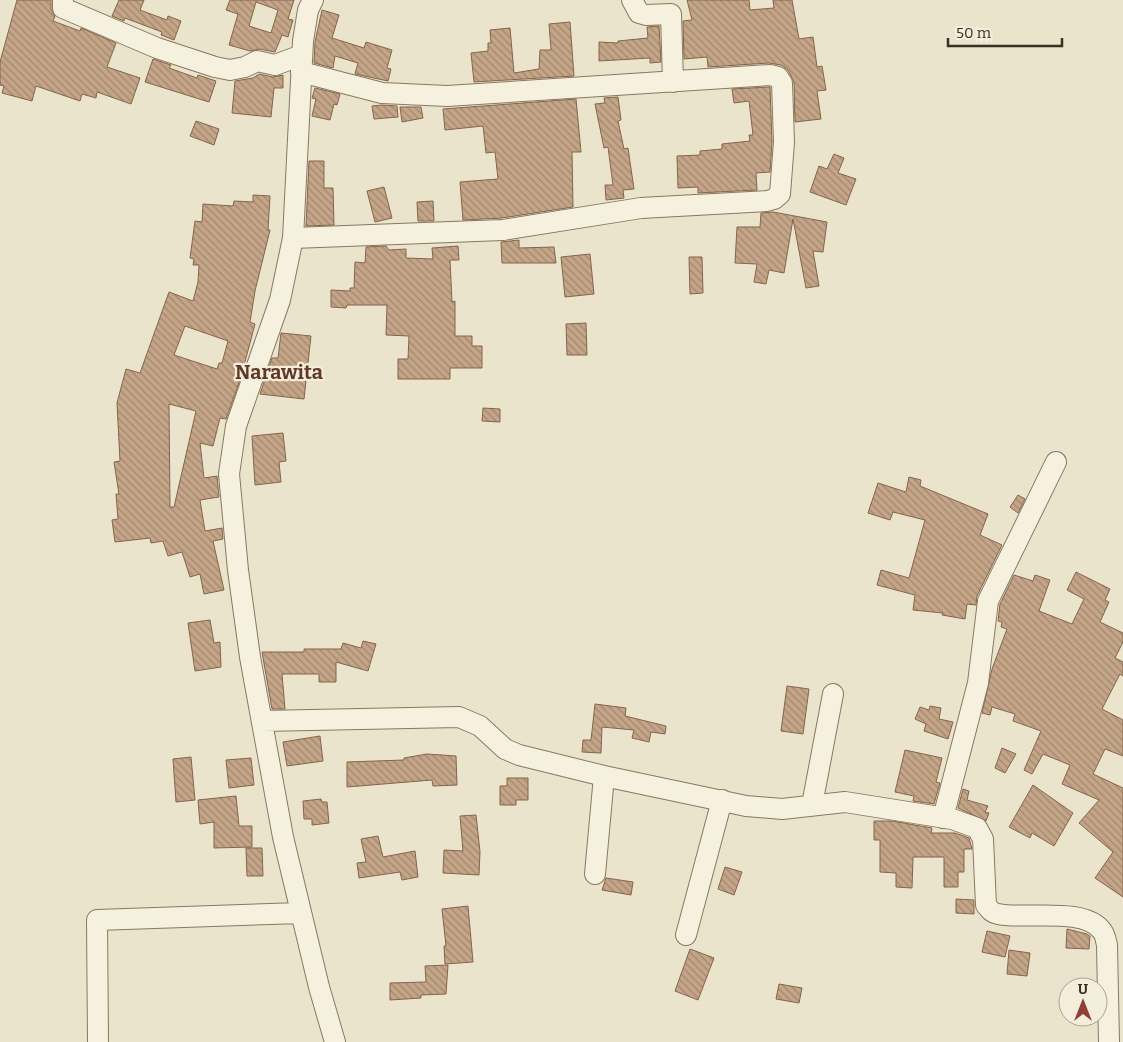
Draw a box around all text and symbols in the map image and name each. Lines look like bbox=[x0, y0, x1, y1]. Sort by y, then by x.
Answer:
scale bar bbox=[948, 15, 1062, 47]
text: 50 m bbox=[956, 24, 992, 42]
district label: Narawita bbox=[235, 360, 323, 384]
north arrow bbox=[1058, 977, 1108, 1027]
text: U bbox=[1078, 981, 1089, 998]

